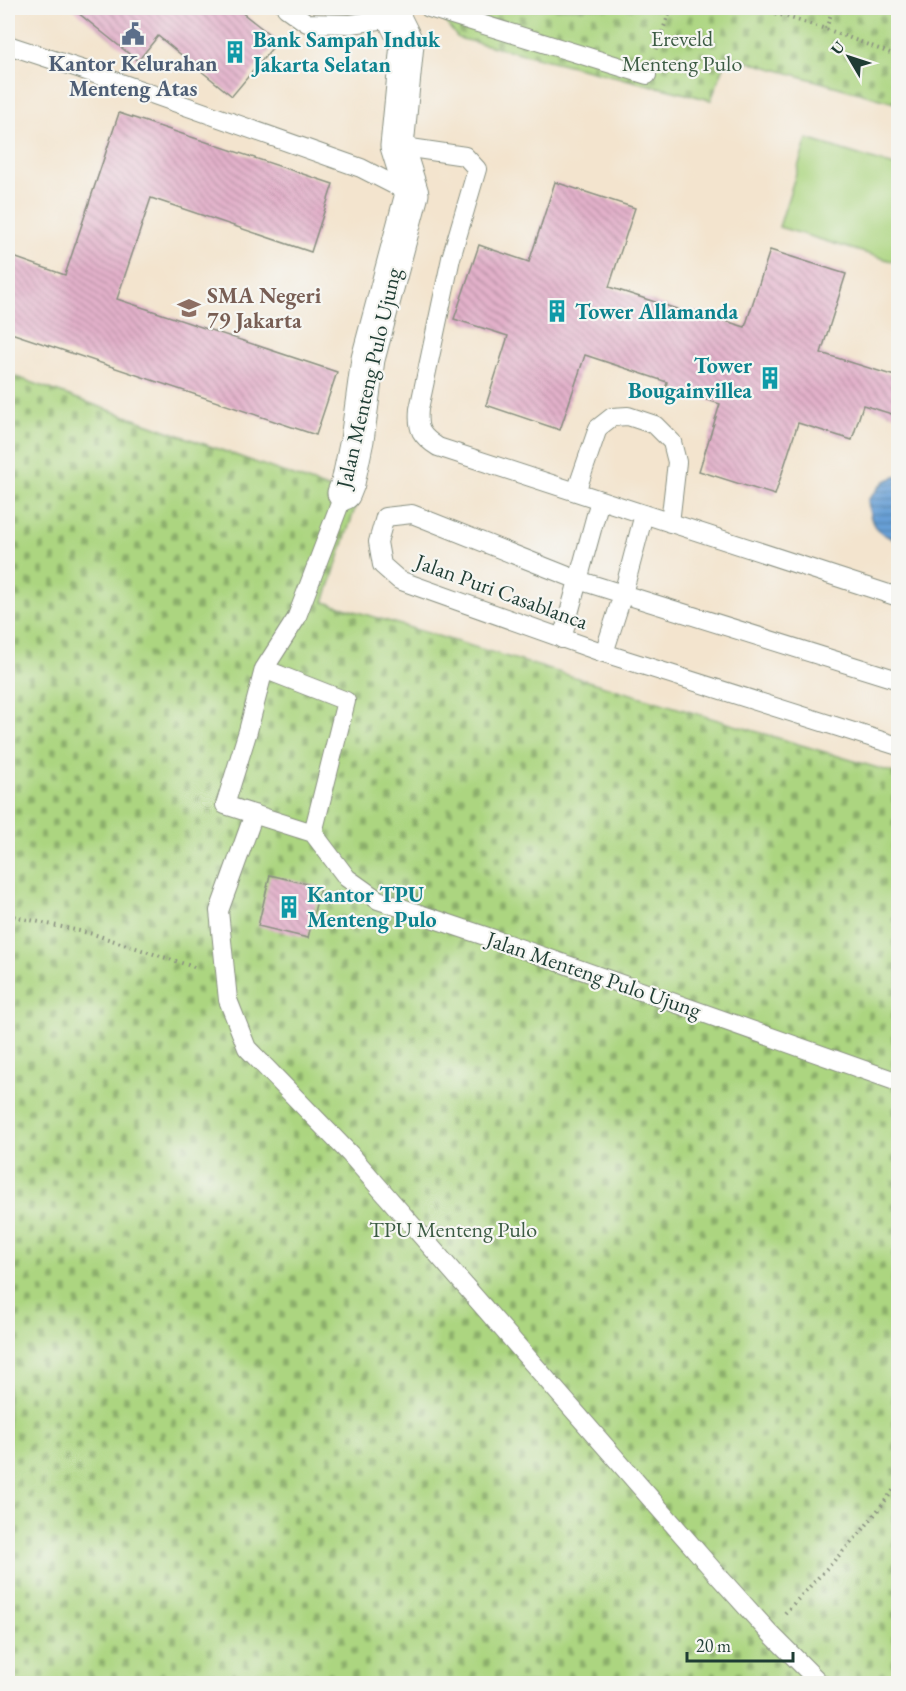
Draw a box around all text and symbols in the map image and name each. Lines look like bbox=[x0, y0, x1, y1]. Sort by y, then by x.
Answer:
public building icon: Kantor Kelurahan Menteng Atas bbox=[120, 21, 146, 47]
park label: Ereveld Menteng Pulo bbox=[622, 24, 742, 78]
place label: Bank Sampah Induk Jakarta Selatan bbox=[251, 25, 441, 79]
north arrow bbox=[819, 27, 879, 87]
text: U bbox=[826, 37, 850, 59]
building icon: Bank Sampah Induk Jakarta Selatan bbox=[222, 39, 248, 65]
place label: Kantor Kelurahan Menteng Atas bbox=[48, 49, 218, 103]
street label: Jalan Menteng Pulo Ujung bbox=[329, 265, 408, 493]
place label: SMA Negeri 79 Jakarta bbox=[207, 281, 322, 335]
school or university icon: SMA Negeri 79 Jakarta bbox=[176, 295, 202, 321]
place label: Tower Allamanda bbox=[575, 297, 739, 326]
building icon: Tower Allamanda bbox=[544, 298, 570, 324]
place label: Tower Bougainvillea bbox=[628, 351, 753, 405]
building icon: Tower Bougainvillea bbox=[757, 365, 783, 391]
street label: Jalan Puri Casablanca bbox=[410, 546, 592, 636]
place label: Kantor TPU Menteng Pulo bbox=[307, 880, 437, 934]
building icon: Kantor TPU Menteng Pulo bbox=[276, 894, 302, 920]
street label: Jalan Menteng Pulo Ujung bbox=[481, 923, 705, 1025]
park label: TPU Menteng Pulo bbox=[369, 1215, 537, 1244]
scale bar bbox=[687, 1625, 794, 1663]
text: 20 m bbox=[696, 1634, 731, 1657]

